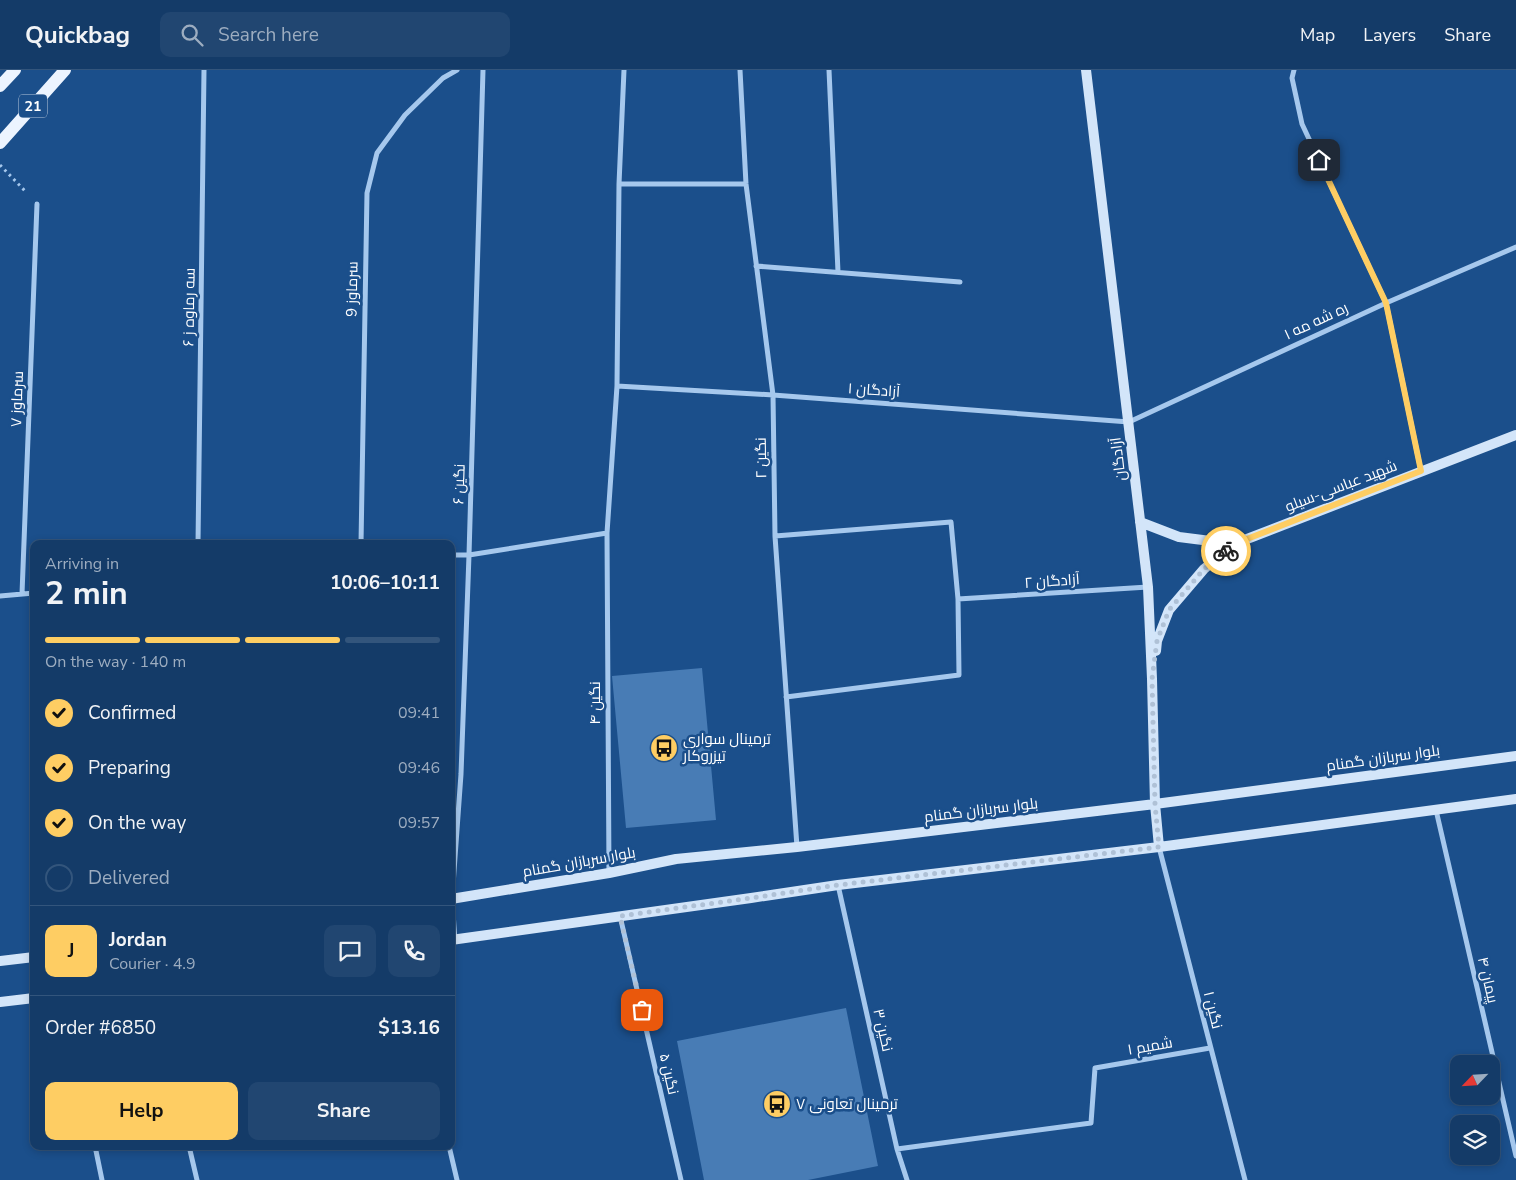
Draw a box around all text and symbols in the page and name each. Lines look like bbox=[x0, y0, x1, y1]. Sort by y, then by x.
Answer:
search box bbox=[160, 12, 510, 57]
text: Quickbag bbox=[25, 19, 130, 51]
icon: search bbox=[178, 21, 206, 49]
text: Search here bbox=[218, 22, 319, 48]
text: Map bbox=[1300, 23, 1335, 47]
text: Layers bbox=[1363, 23, 1416, 47]
text: Share bbox=[1444, 23, 1491, 47]
road number: 21 bbox=[19, 94, 47, 118]
pin bbox=[1298, 139, 1340, 181]
icon: home bbox=[1305, 146, 1333, 174]
street label: سرماوز 9 bbox=[342, 261, 362, 317]
street label: سه رماوه ز ۶ bbox=[178, 267, 200, 347]
street label: ره شه مه ۱ bbox=[1281, 298, 1351, 344]
street label: سرماوز ۷ bbox=[6, 371, 28, 427]
street label: آزادگان ۱ bbox=[847, 378, 901, 402]
street label: آزادگان bbox=[1105, 436, 1131, 482]
street label: نگین ۲ bbox=[751, 437, 771, 479]
street label: شهید عباسی-سیلو bbox=[1282, 455, 1400, 517]
street label: نگین ۶ bbox=[448, 463, 470, 505]
courier bbox=[1201, 526, 1251, 576]
icon: bike bbox=[1212, 537, 1240, 565]
text: Arriving in bbox=[45, 553, 119, 575]
street label: آزادگان ۲ bbox=[1024, 569, 1080, 593]
text: 10:06–10:11 bbox=[330, 570, 440, 596]
text: 2 min bbox=[45, 572, 128, 615]
text: On the way · 140 m bbox=[45, 651, 186, 673]
street label: نگین ۴ bbox=[585, 681, 605, 725]
icon: check bbox=[45, 699, 73, 727]
text: Confirmed bbox=[88, 700, 176, 726]
text: 09:41 bbox=[398, 702, 440, 724]
place label: ترمینال سواری تیزروکار bbox=[682, 729, 771, 766]
bus stop icon: ترمینال سواری تیزروکار bbox=[649, 733, 679, 763]
street label: بلوار سربازان گمنام bbox=[1325, 740, 1441, 776]
icon: check bbox=[45, 754, 73, 782]
text: Preparing bbox=[88, 755, 171, 781]
text: 09:46 bbox=[398, 757, 440, 779]
street label: بلوار سربازان گمنام bbox=[923, 793, 1039, 827]
icon: check bbox=[45, 809, 73, 837]
text: On the way bbox=[88, 810, 186, 836]
text: 09:57 bbox=[398, 812, 440, 834]
street label: بلوار سربازان گمنام bbox=[521, 842, 637, 882]
text: Delivered bbox=[88, 865, 170, 891]
button: chat bbox=[324, 925, 376, 977]
button: phone bbox=[388, 925, 440, 977]
text: Jordan bbox=[109, 927, 167, 953]
text: J bbox=[68, 938, 74, 964]
text: Courier · 4.9 bbox=[109, 953, 195, 975]
street label: پیمان ۴ bbox=[1473, 955, 1503, 1005]
pin bbox=[621, 989, 663, 1031]
street label: نگین ۱ bbox=[1199, 989, 1227, 1031]
icon: bag bbox=[628, 996, 656, 1024]
street label: نگین ۳ bbox=[868, 1007, 898, 1053]
text: Order #6850 bbox=[45, 1015, 156, 1041]
text: $13.16 bbox=[378, 1015, 440, 1041]
street label: شمیم ۱ bbox=[1126, 1032, 1174, 1060]
street label: نگین ۵ bbox=[655, 1051, 683, 1097]
north arrow bbox=[1450, 1055, 1500, 1105]
map controls bbox=[1450, 1055, 1500, 1165]
button: Help bbox=[45, 1082, 238, 1140]
button: Share bbox=[248, 1082, 440, 1140]
bus stop icon: ترمینال تعاونی ۷ bbox=[762, 1089, 792, 1119]
place label: ترمینال تعاونی ۷ bbox=[796, 1094, 898, 1114]
button: layers bbox=[1450, 1115, 1500, 1165]

